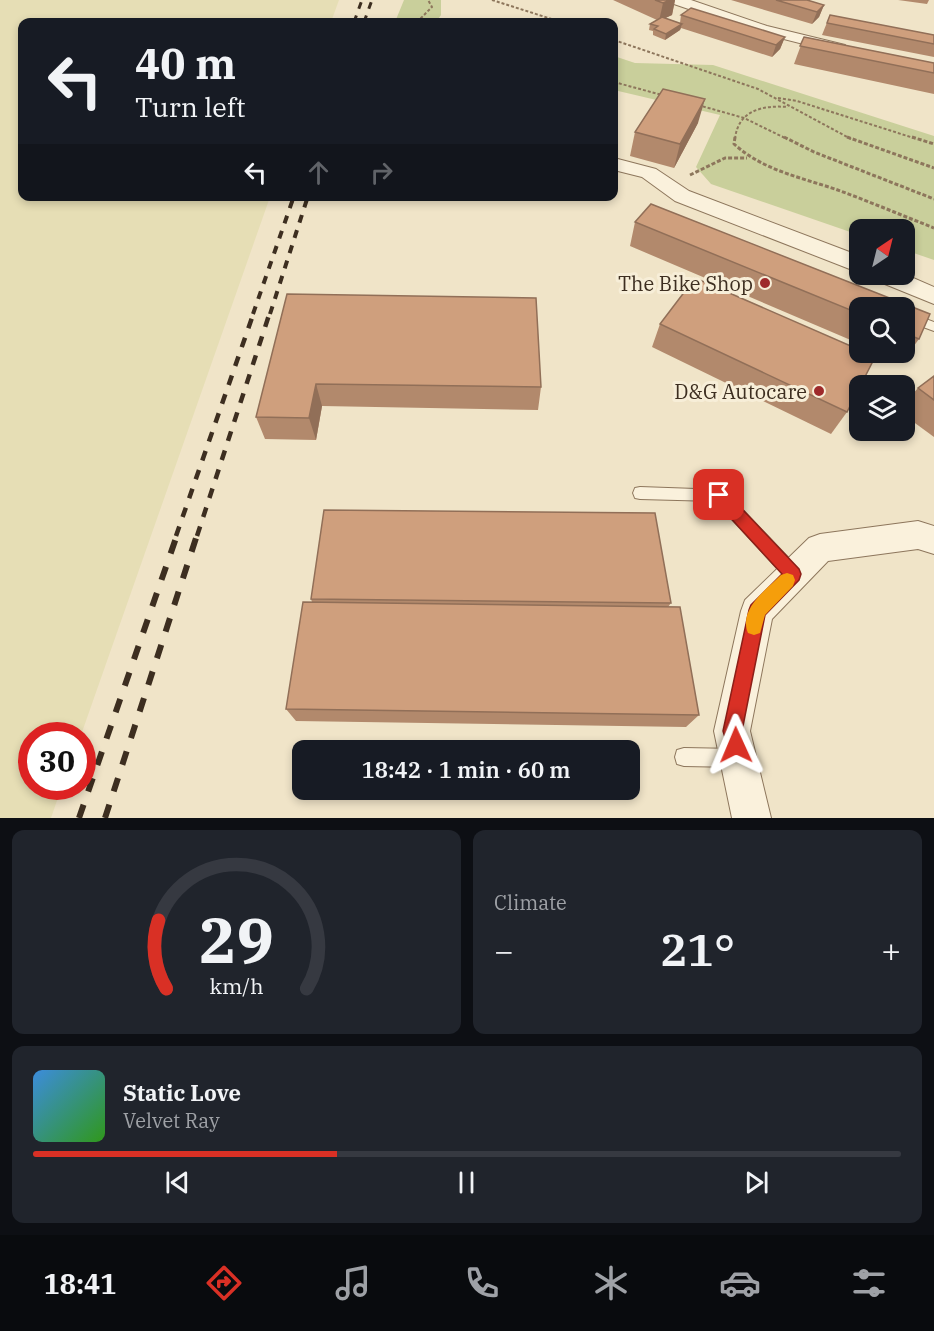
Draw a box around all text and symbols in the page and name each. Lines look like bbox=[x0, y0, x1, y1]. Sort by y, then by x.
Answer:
text: 40 m bbox=[135, 36, 236, 91]
icon: left bbox=[36, 42, 114, 120]
text: Turn left bbox=[135, 89, 246, 124]
icon: left bbox=[239, 156, 272, 189]
icon: ahead bbox=[302, 156, 335, 189]
icon: right bbox=[365, 156, 398, 189]
north arrow bbox=[849, 219, 915, 285]
map controls bbox=[849, 219, 915, 441]
place label: The Bike Shop bbox=[618, 270, 753, 297]
marker: The Bike Shop bbox=[758, 276, 772, 290]
button: search bbox=[849, 297, 915, 363]
button: layers bbox=[849, 375, 915, 441]
place label: D&G Autocare bbox=[674, 378, 807, 405]
marker: D&G Autocare bbox=[812, 384, 826, 398]
pin bbox=[693, 469, 744, 520]
icon: arrive bbox=[702, 478, 735, 511]
position arrow bbox=[704, 713, 768, 777]
speed limit sign: 30 bbox=[18, 722, 96, 800]
text: 18:42 · 1 min · 60 m bbox=[362, 755, 570, 784]
text: Climate bbox=[494, 889, 567, 916]
text: 29 bbox=[199, 899, 274, 980]
text: 21° bbox=[660, 920, 735, 978]
text: − bbox=[494, 929, 514, 972]
text: + bbox=[881, 929, 901, 972]
text: km/h bbox=[209, 972, 264, 1000]
text: Static Love bbox=[123, 1078, 241, 1107]
text: Velvet Ray bbox=[123, 1107, 220, 1134]
icon: previous bbox=[161, 1166, 194, 1199]
icon: pause bbox=[450, 1166, 483, 1199]
icon: next bbox=[740, 1166, 773, 1199]
icon: directions bbox=[203, 1262, 245, 1304]
icon: music bbox=[332, 1262, 374, 1304]
icon: phone bbox=[461, 1262, 503, 1304]
icon: climate bbox=[590, 1262, 632, 1304]
icon: car bbox=[719, 1262, 761, 1304]
icon: filters bbox=[848, 1262, 890, 1304]
text: 18:41 bbox=[44, 1266, 116, 1301]

